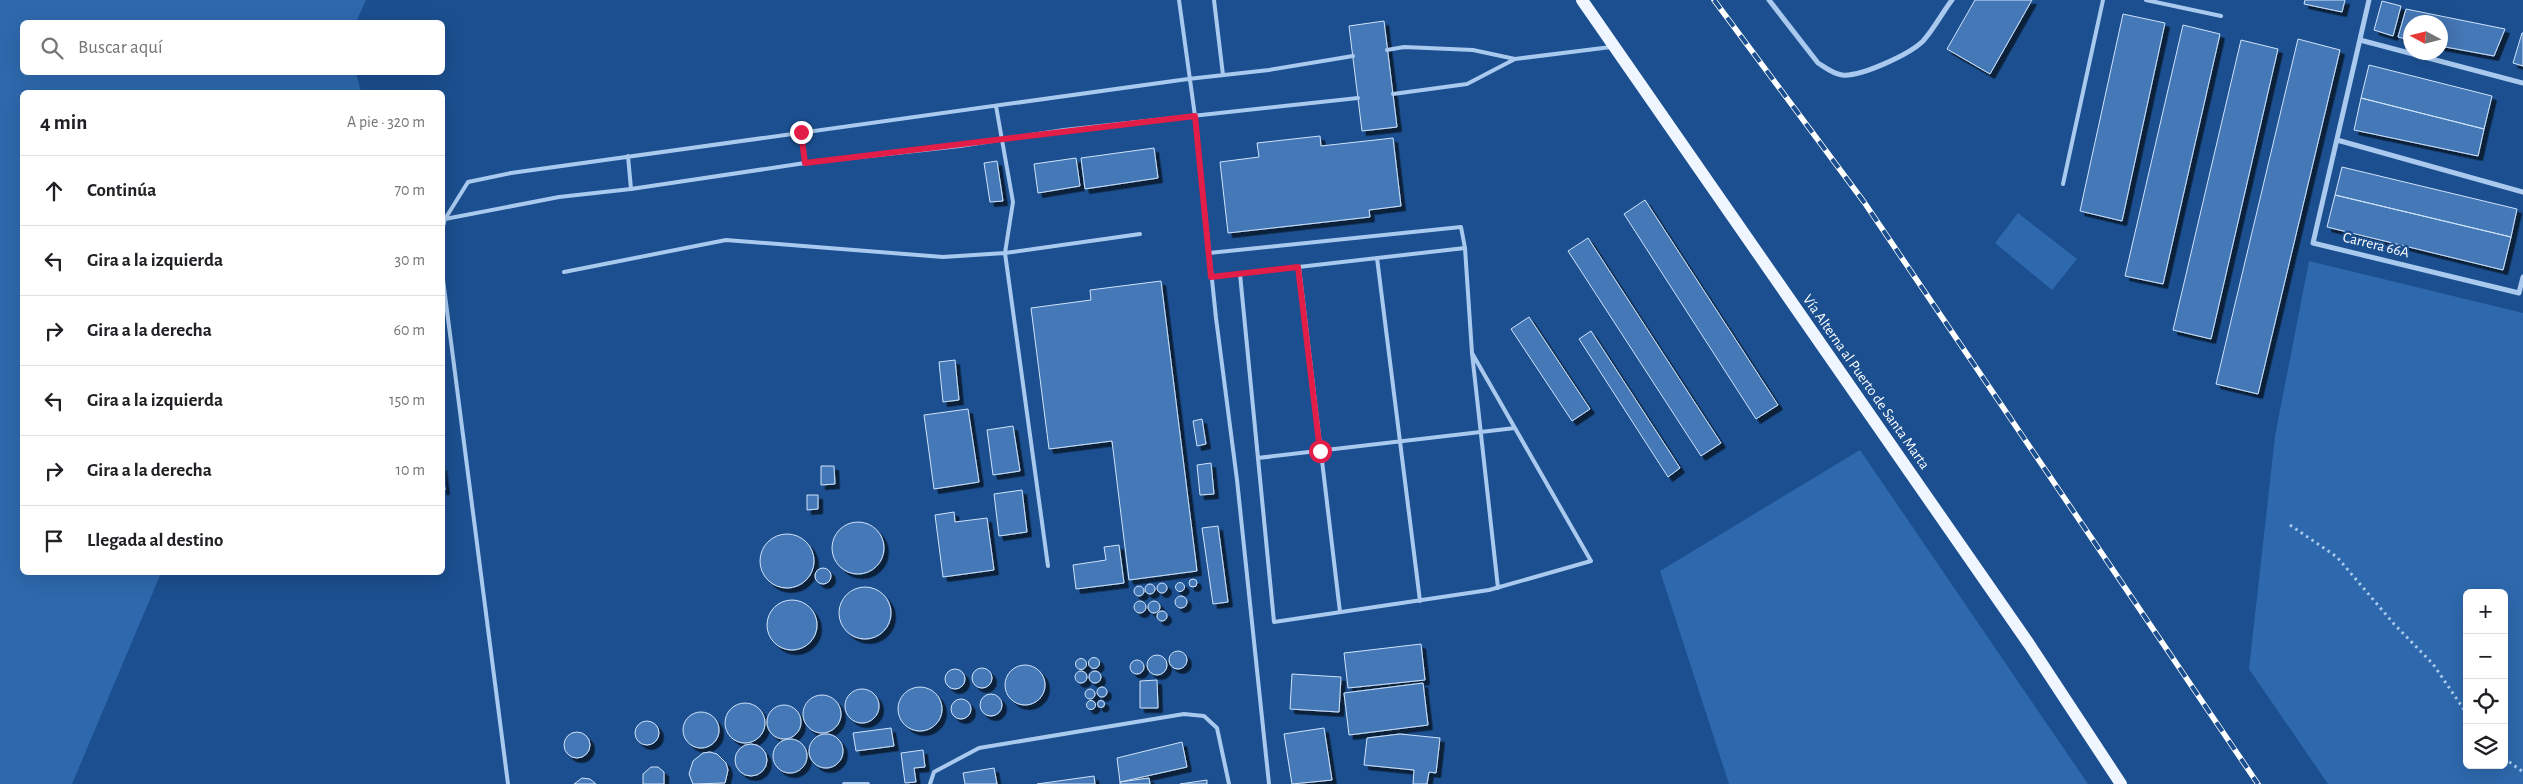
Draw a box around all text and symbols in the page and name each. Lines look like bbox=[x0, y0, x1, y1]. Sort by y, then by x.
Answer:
north arrow bbox=[2403, 15, 2448, 60]
search box bbox=[20, 20, 445, 75]
icon: search bbox=[38, 34, 66, 62]
text: Buscar aquí bbox=[78, 38, 163, 57]
text: 4 min bbox=[40, 112, 87, 133]
text: A pie · 320 m bbox=[347, 114, 425, 130]
route end bbox=[790, 121, 813, 144]
icon: ahead bbox=[40, 177, 68, 205]
text: Continúa bbox=[87, 181, 156, 200]
text: 70 m bbox=[394, 182, 425, 198]
street label: Carrera 66A bbox=[2341, 229, 2411, 261]
icon: left bbox=[40, 247, 68, 275]
text: Gira a la izquierda bbox=[87, 251, 223, 270]
text: 30 m bbox=[395, 252, 425, 268]
street label: Vía Alterna al Puerto de Santa Marta bbox=[1800, 292, 1932, 472]
icon: right bbox=[40, 317, 68, 345]
text: Gira a la derecha bbox=[87, 321, 212, 340]
text: 60 m bbox=[394, 322, 425, 338]
icon: left bbox=[40, 387, 68, 415]
text: Gira a la izquierda bbox=[87, 391, 223, 410]
text: 150 m bbox=[389, 392, 425, 408]
route start bbox=[1309, 440, 1332, 463]
icon: right bbox=[40, 457, 68, 485]
text: Gira a la derecha bbox=[87, 461, 212, 480]
text: 10 m bbox=[396, 462, 425, 478]
icon: arrive bbox=[40, 527, 68, 555]
text: Llegada al destino bbox=[87, 531, 224, 550]
map controls bbox=[2463, 589, 2508, 769]
button: + bbox=[2463, 589, 2508, 634]
button: − bbox=[2463, 634, 2508, 679]
button: locate bbox=[2463, 679, 2508, 724]
button: layers bbox=[2463, 724, 2508, 769]

